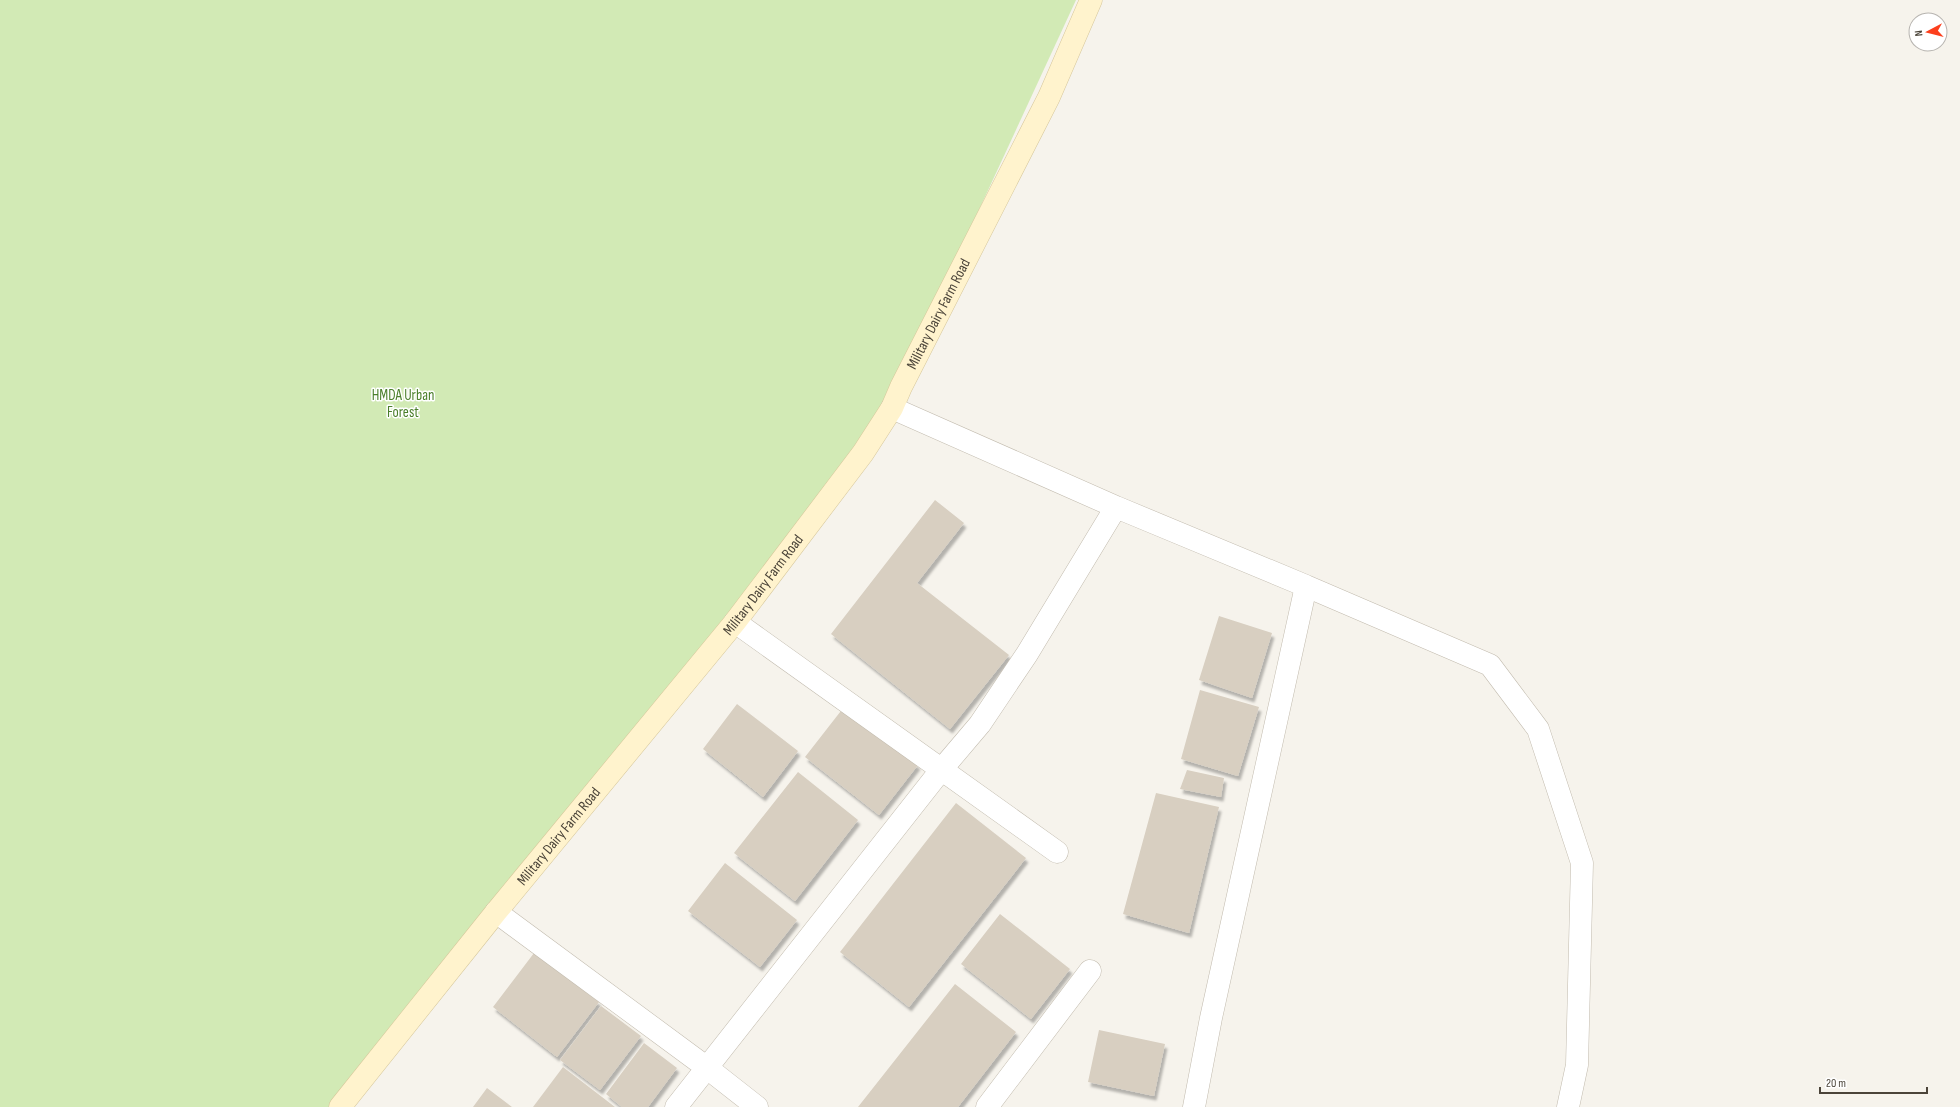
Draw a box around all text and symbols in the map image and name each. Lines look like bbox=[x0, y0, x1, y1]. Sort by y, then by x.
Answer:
north arrow bbox=[1908, 12, 1948, 52]
text: N bbox=[1912, 29, 1925, 37]
street label: Military Dairy Farm Road bbox=[902, 255, 974, 372]
park label: HMDA Urban Forest bbox=[372, 386, 434, 422]
street label: Military Dairy Farm Road bbox=[719, 531, 807, 639]
street label: Military Dairy Farm Road bbox=[513, 783, 605, 889]
scale bar bbox=[1820, 1069, 1927, 1095]
text: 20 m bbox=[1826, 1076, 1846, 1091]

